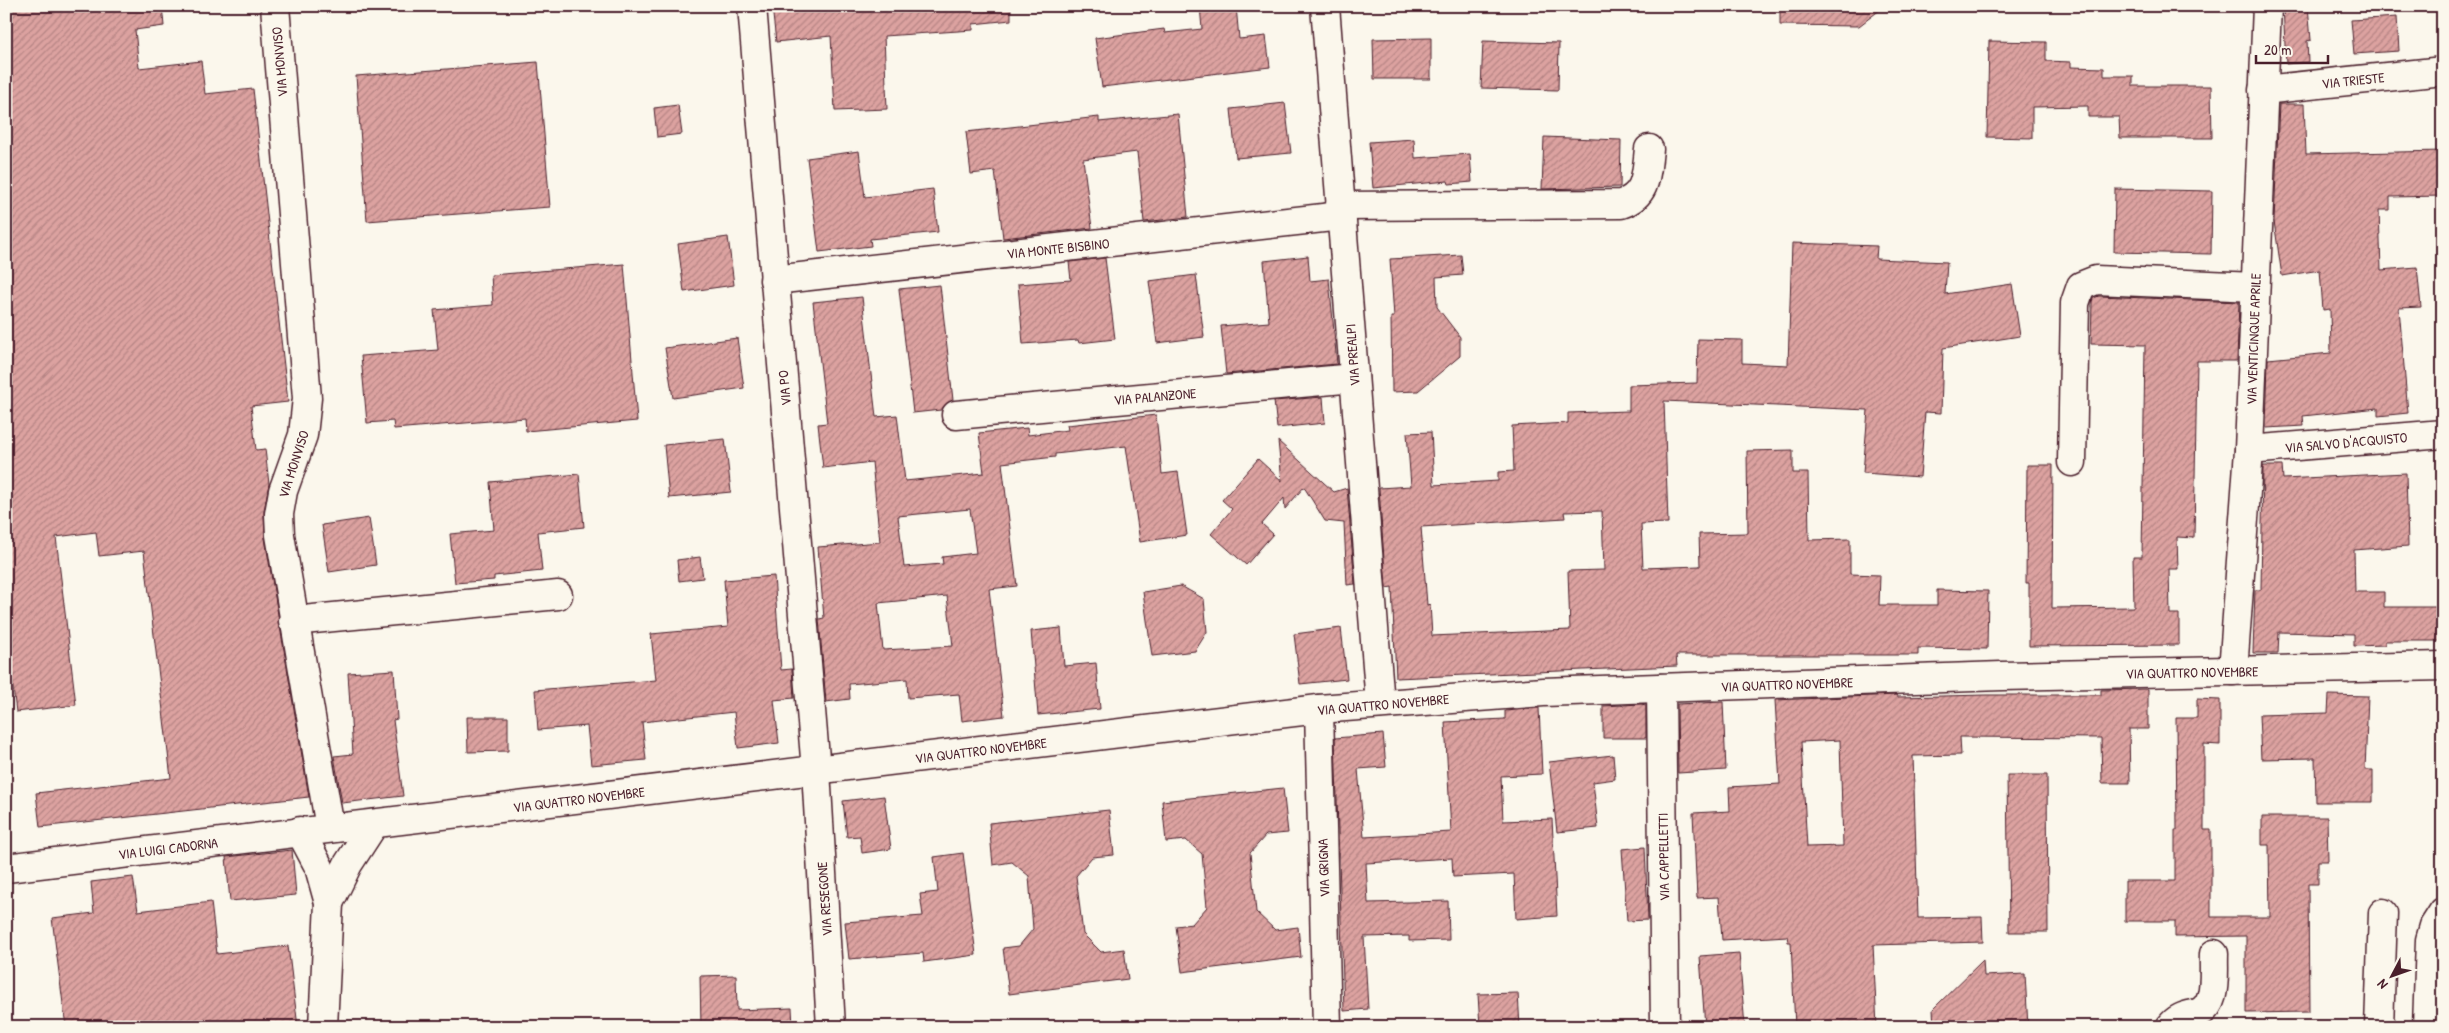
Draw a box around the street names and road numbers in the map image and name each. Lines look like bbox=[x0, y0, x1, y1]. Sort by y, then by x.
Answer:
street label: VIA MONVISO bbox=[266, 26, 292, 98]
street label: VIA TRIESTE bbox=[2321, 67, 2385, 93]
street label: VIA MONTE BISBINO bbox=[1006, 233, 1111, 263]
street label: VIA VENTICINQUE APRILE bbox=[2241, 273, 2265, 405]
street label: VIA PREALPI bbox=[1340, 323, 1364, 387]
street label: VIA PO bbox=[773, 369, 795, 407]
street label: VIA PALANZONE bbox=[1113, 383, 1197, 409]
street label: VIA SALVO D'ACQUISTO bbox=[2284, 427, 2408, 457]
street label: VIA MONVISO bbox=[273, 428, 313, 500]
street label: VIA QUATTRO NOVEMBRE bbox=[2126, 661, 2258, 683]
street label: VIA QUATTRO NOVEMBRE bbox=[1720, 672, 1854, 696]
street label: VIA QUATTRO NOVEMBRE bbox=[1316, 689, 1450, 719]
street label: VIA QUATTRO NOVEMBRE bbox=[914, 732, 1048, 768]
street label: VIA QUATTRO NOVEMBRE bbox=[512, 781, 646, 817]
street label: VIA CAPPELLETTI bbox=[1653, 813, 1673, 901]
street label: VIA LUIGI CADORNA bbox=[117, 832, 219, 864]
street label: VIA GRIGNA bbox=[1312, 838, 1334, 898]
street label: VIA RESEGONE bbox=[812, 861, 836, 937]

